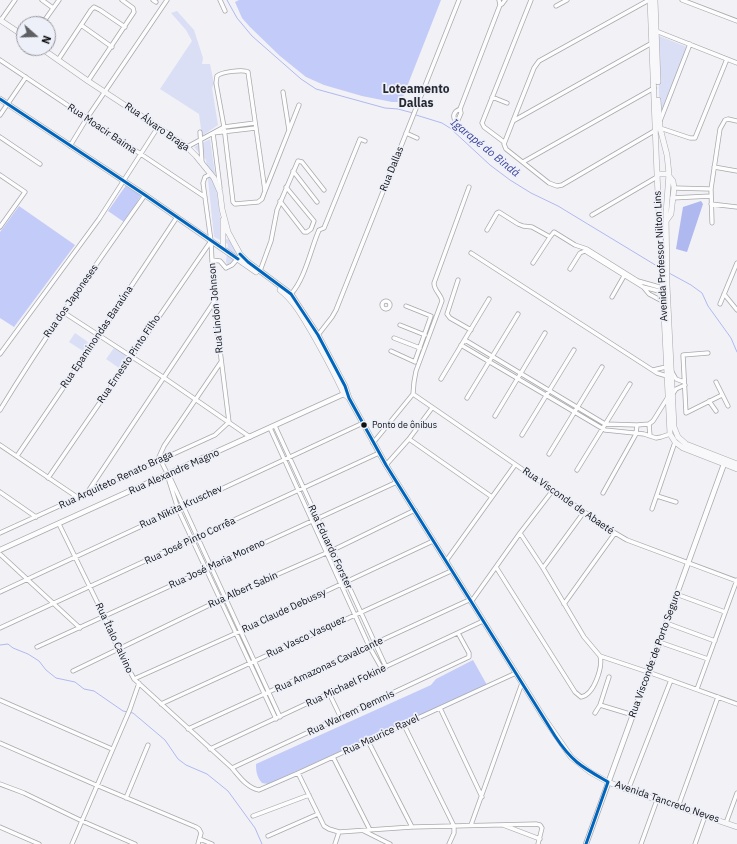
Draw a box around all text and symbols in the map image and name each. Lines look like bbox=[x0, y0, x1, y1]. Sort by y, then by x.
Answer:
north arrow bbox=[16, 16, 56, 56]
text: N bbox=[38, 34, 54, 46]
district label: Loteamento Dallas bbox=[383, 83, 449, 111]
street label: Rua Álvaro Braga bbox=[122, 100, 192, 154]
street label: Rua Moacir Baima bbox=[65, 101, 139, 157]
water label: Igarapé do Bindá bbox=[448, 116, 522, 180]
street label: Rua Dallas bbox=[378, 145, 406, 193]
street label: Avenida Professor Nilton Lins bbox=[652, 190, 670, 322]
street label: Rua dos Japoneses bbox=[41, 262, 101, 340]
street label: Rua Lindon Johnson bbox=[206, 262, 226, 354]
street label: Rua Epaminondas Baraúna bbox=[58, 284, 136, 390]
street label: Rua Ernesto Pinto Filho bbox=[95, 312, 163, 406]
marker: Ponto de ônibus bbox=[359, 420, 369, 430]
place label: Ponto de ônibus bbox=[372, 420, 437, 430]
street label: Rua Alexandre Magno bbox=[127, 447, 221, 497]
street label: Rua Arquiteto Renato Braga bbox=[57, 448, 175, 512]
street label: Rua Visconde de Abaeté bbox=[520, 465, 616, 537]
street label: Rua Nikita Kruschev bbox=[138, 483, 224, 531]
street label: Rua Eduardo Forster bbox=[305, 503, 355, 591]
street label: Rua José Pinto Corrêa bbox=[143, 515, 237, 567]
street label: Rua José Maria Moreno bbox=[167, 536, 267, 592]
street label: Rua Albert Sabin bbox=[206, 569, 280, 611]
street label: Rua Claude Debussy bbox=[240, 586, 328, 636]
street label: Rua Visconde de Porto Seguro bbox=[626, 589, 684, 719]
street label: Rua Ítalo Calvino bbox=[92, 601, 136, 675]
street label: Rua Vasco Vasquez bbox=[264, 613, 348, 661]
street label: Rua Amazonas Cavalcante bbox=[273, 635, 385, 695]
street label: Rua Michael Fokine bbox=[304, 662, 388, 710]
street label: Rua Warrem Demmis bbox=[305, 688, 397, 738]
street label: Rua Maurice Ravel bbox=[341, 712, 421, 758]
street label: Avenida Tancredo Neves bbox=[613, 778, 721, 826]

